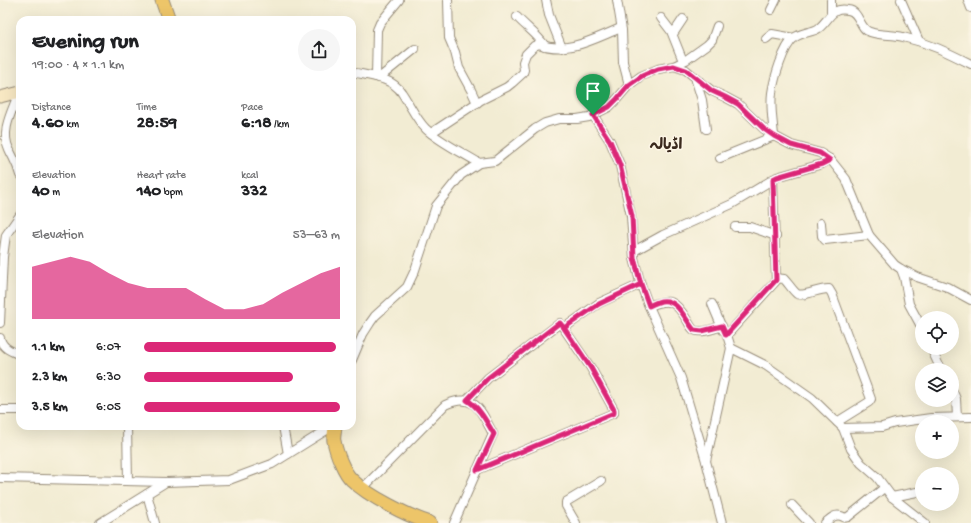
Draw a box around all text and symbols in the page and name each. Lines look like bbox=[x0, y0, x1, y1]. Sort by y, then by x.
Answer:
button: share bbox=[298, 29, 340, 71]
text: Evening run bbox=[32, 30, 139, 56]
text: 19:00 · 4 × 1.1 km bbox=[32, 58, 124, 73]
pin bbox=[576, 74, 610, 115]
icon: arrive bbox=[582, 80, 604, 102]
text: Distance bbox=[32, 102, 71, 114]
text: Time bbox=[137, 102, 157, 114]
text: Pace bbox=[241, 102, 263, 114]
text: 4.60 bbox=[32, 114, 64, 134]
text: 28:59 bbox=[137, 114, 177, 134]
text: 6:18 bbox=[241, 114, 271, 134]
text: km bbox=[64, 119, 79, 131]
text: /km bbox=[271, 119, 289, 131]
district label: اڈیالہ bbox=[650, 136, 683, 155]
text: Elevation bbox=[32, 170, 76, 182]
text: Heart rate bbox=[137, 170, 186, 182]
text: kcal bbox=[241, 170, 259, 182]
text: 40 bbox=[32, 182, 50, 202]
text: 140 bbox=[137, 182, 161, 202]
text: 332 bbox=[241, 182, 267, 202]
text: m bbox=[50, 187, 60, 199]
text: bpm bbox=[161, 187, 183, 199]
text: Elevation bbox=[32, 228, 84, 243]
text: 53–63 m bbox=[293, 228, 340, 243]
map controls bbox=[915, 311, 959, 511]
button: locate bbox=[915, 311, 959, 355]
text: 1.1 km bbox=[32, 340, 65, 355]
text: 6:07 bbox=[96, 340, 121, 355]
button: layers bbox=[915, 363, 959, 407]
text: 2.3 km bbox=[32, 370, 67, 385]
text: 6:30 bbox=[96, 370, 121, 385]
text: 3.5 km bbox=[32, 400, 68, 415]
text: 6:05 bbox=[96, 400, 121, 415]
button: + bbox=[915, 415, 959, 459]
button: − bbox=[915, 467, 959, 511]

